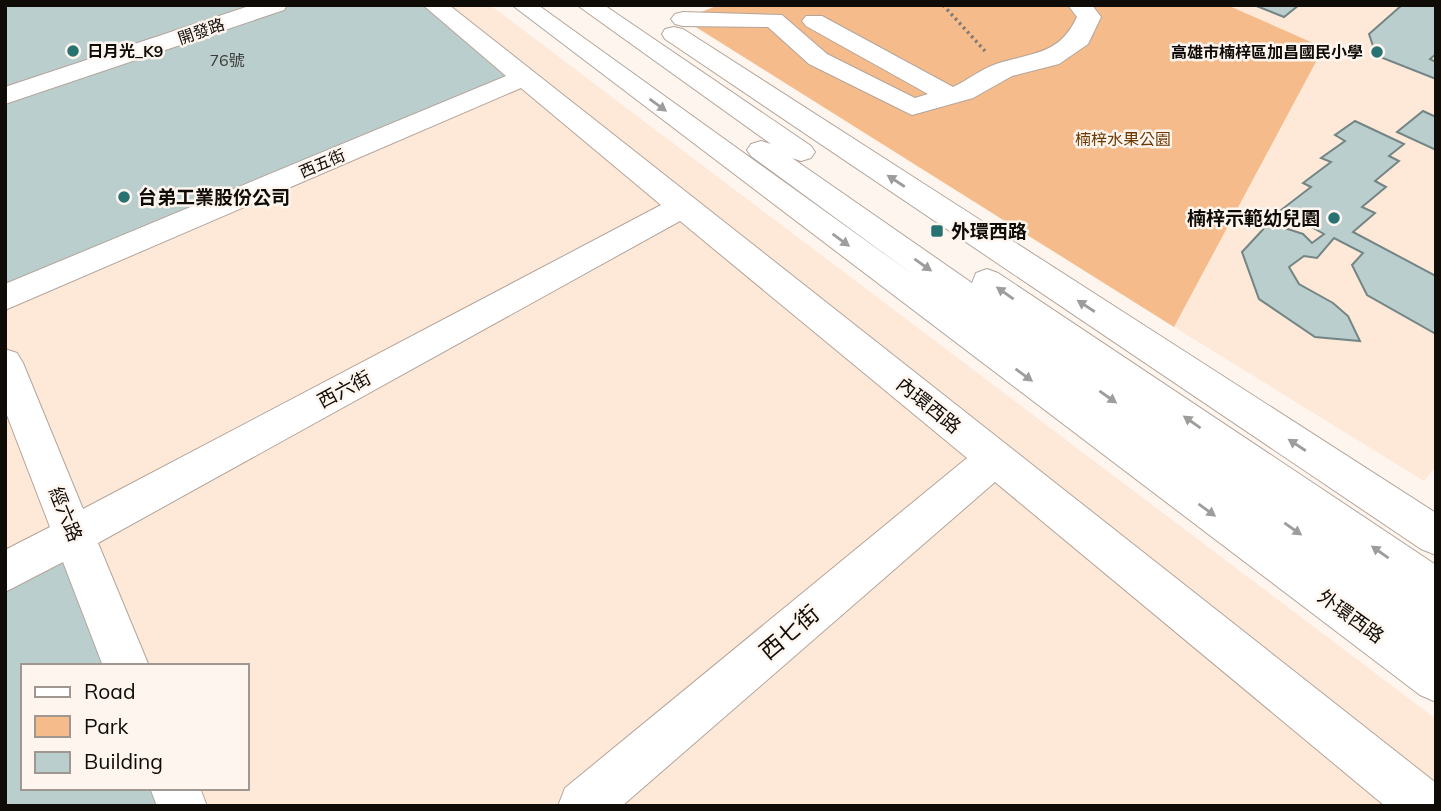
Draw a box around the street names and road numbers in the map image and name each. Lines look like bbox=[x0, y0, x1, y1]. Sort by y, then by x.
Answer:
street label: 開發路 bbox=[175, 14, 227, 48]
street label: 西五街 bbox=[296, 144, 348, 182]
street label: 西六街 bbox=[313, 365, 375, 413]
street label: 內環西路 bbox=[892, 372, 966, 438]
street label: 經六路 bbox=[44, 483, 88, 545]
street label: 外環西路 bbox=[1313, 584, 1389, 648]
street label: 西七街 bbox=[753, 599, 825, 665]

